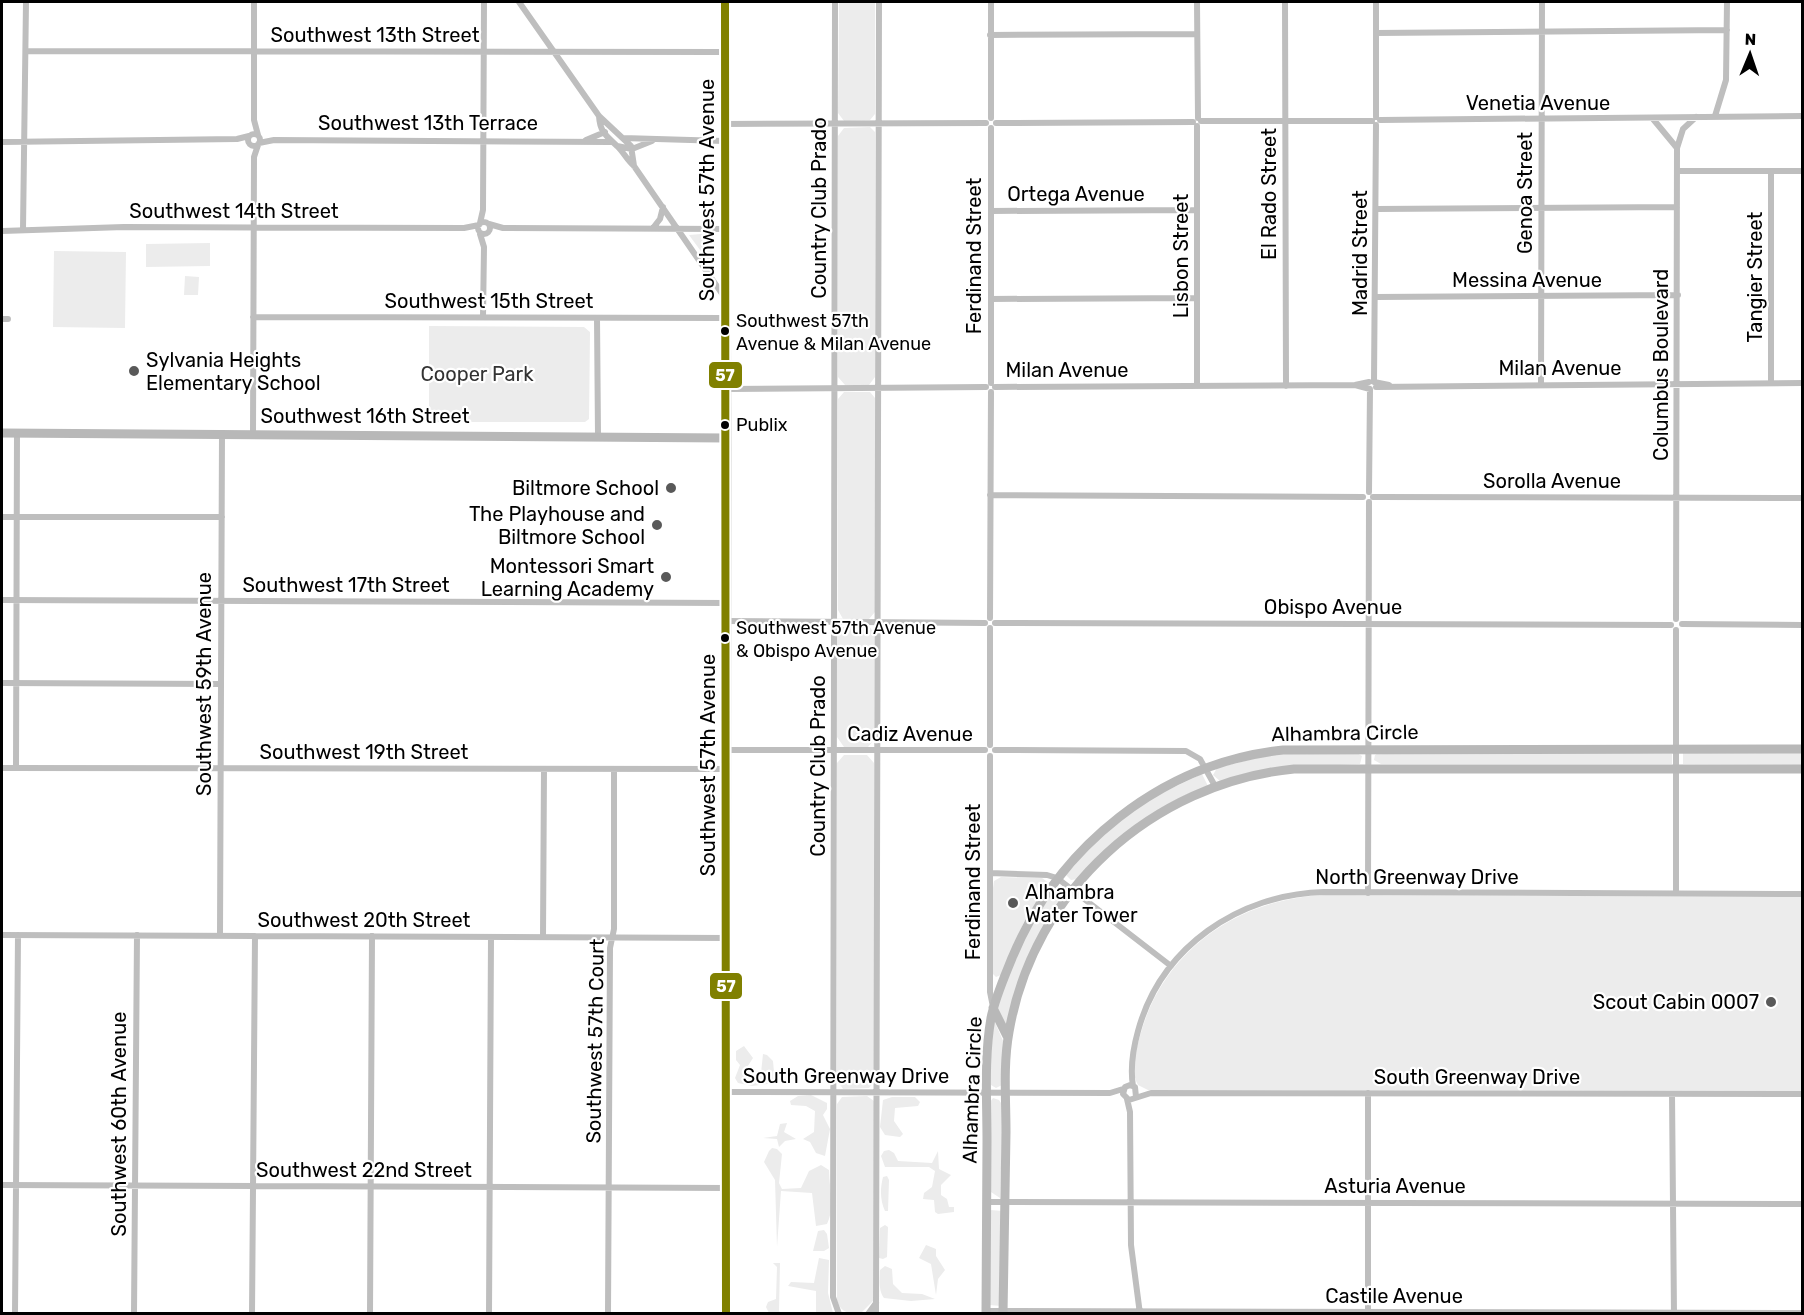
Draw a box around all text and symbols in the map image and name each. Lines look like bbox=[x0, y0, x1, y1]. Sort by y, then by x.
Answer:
street label: Southwest 13th Street bbox=[271, 23, 480, 47]
north arrow bbox=[1720, 24, 1780, 84]
text: N bbox=[1744, 30, 1757, 49]
street label: Southwest 57th Avenue bbox=[695, 79, 719, 301]
street label: Venetia Avenue bbox=[1466, 91, 1610, 115]
street label: Southwest 13th Terrace bbox=[318, 111, 538, 135]
street label: Country Club Prado bbox=[807, 117, 831, 299]
street label: El Rado Street bbox=[1257, 128, 1281, 260]
street label: Genoa Street bbox=[1513, 132, 1537, 254]
street label: Ferdinand Street bbox=[962, 177, 986, 334]
street label: Ortega Avenue bbox=[1007, 182, 1145, 206]
street label: Madrid Street bbox=[1348, 190, 1372, 316]
street label: Lisbon Street bbox=[1169, 194, 1193, 318]
street label: Southwest 14th Street bbox=[129, 199, 339, 223]
street label: Tangier Street bbox=[1743, 211, 1767, 342]
street label: Messina Avenue bbox=[1452, 268, 1602, 292]
street label: Columbus Boulevard bbox=[1649, 269, 1673, 461]
street label: Southwest 15th Street bbox=[385, 289, 594, 313]
place label: Southwest 57th Avenue & Milan Avenue bbox=[736, 310, 931, 355]
marker: Southwest 57th Avenue & Milan Avenue bbox=[719, 325, 731, 337]
place label: Sylvania Heights Elementary School bbox=[146, 348, 321, 395]
street label: Milan Avenue bbox=[1498, 356, 1622, 380]
street label: Milan Avenue bbox=[1005, 358, 1129, 382]
line badge: 57 bbox=[708, 361, 743, 389]
park label: Cooper Park bbox=[420, 362, 534, 386]
marker: Sylvania Heights Elementary School bbox=[127, 364, 141, 378]
text: 57 bbox=[715, 366, 735, 385]
street label: Southwest 16th Street bbox=[260, 404, 470, 428]
place label: Publix bbox=[736, 414, 788, 436]
marker: Publix bbox=[719, 419, 731, 431]
street label: Sorolla Avenue bbox=[1483, 469, 1621, 493]
place label: Biltmore School bbox=[512, 476, 659, 500]
marker: Biltmore School bbox=[664, 481, 678, 495]
place label: The Playhouse and Biltmore School bbox=[469, 502, 645, 549]
marker: The Playhouse and Biltmore School bbox=[650, 518, 664, 532]
place label: Montessori Smart Learning Academy bbox=[481, 554, 654, 601]
marker: Montessori Smart Learning Academy bbox=[659, 570, 673, 584]
street label: Southwest 59th Avenue bbox=[192, 572, 216, 796]
street label: Southwest 17th Street bbox=[242, 573, 450, 597]
street label: Obispo Avenue bbox=[1264, 595, 1402, 619]
place label: Southwest 57th Avenue & Obispo Avenue bbox=[736, 617, 936, 662]
marker: Southwest 57th Avenue & Obispo Avenue bbox=[719, 632, 731, 644]
street label: Southwest 57th Avenue bbox=[696, 654, 720, 876]
street label: Country Club Prado bbox=[806, 675, 830, 857]
street label: Alhambra Circle bbox=[1271, 720, 1419, 746]
street label: Cadiz Avenue bbox=[847, 722, 973, 746]
street label: Southwest 19th Street bbox=[260, 740, 469, 764]
street label: Ferdinand Street bbox=[961, 803, 985, 960]
street label: North Greenway Drive bbox=[1315, 865, 1519, 889]
place label: Alhambra Water Tower bbox=[1025, 880, 1138, 927]
marker: Alhambra Water Tower bbox=[1006, 896, 1020, 910]
street label: Southwest 20th Street bbox=[258, 908, 471, 932]
street label: Southwest 57th Court bbox=[581, 938, 609, 1144]
line badge: 57 bbox=[709, 972, 743, 1000]
text: 57 bbox=[716, 977, 736, 996]
place label: Scout Cabin 0007 bbox=[1593, 990, 1759, 1014]
marker: Scout Cabin 0007 bbox=[1764, 995, 1778, 1009]
street label: Southwest 60th Avenue bbox=[107, 1012, 131, 1236]
street label: Alhambra Circle bbox=[957, 1016, 987, 1164]
street label: South Greenway Drive bbox=[743, 1064, 949, 1088]
street label: South Greenway Drive bbox=[1374, 1065, 1580, 1089]
street label: Southwest 22nd Street bbox=[256, 1158, 472, 1182]
street label: Asturia Avenue bbox=[1324, 1174, 1466, 1198]
street label: Castile Avenue bbox=[1325, 1284, 1463, 1308]

